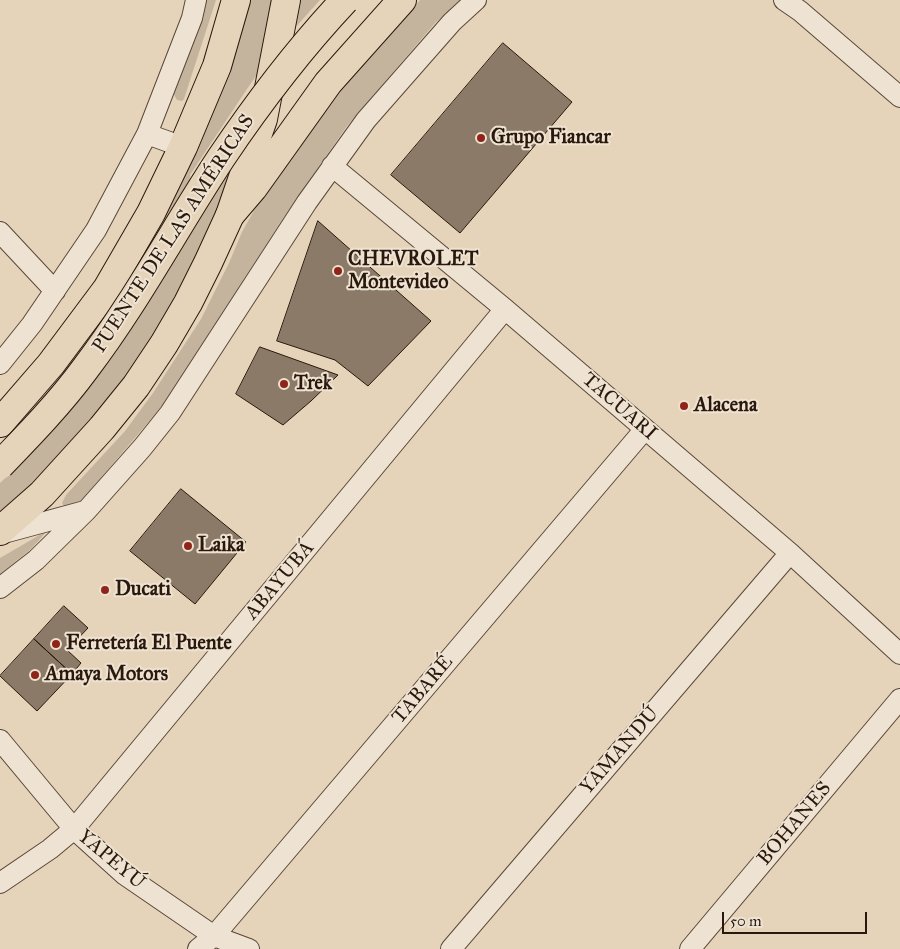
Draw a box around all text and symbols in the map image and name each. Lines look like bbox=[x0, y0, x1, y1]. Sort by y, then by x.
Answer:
street label: PUENTE DE LAS AMÉRICAS bbox=[88, 110, 260, 358]
place label: Grupo Fiancar bbox=[491, 126, 611, 150]
marker: Grupo Fiancar bbox=[475, 132, 487, 144]
place label: CHEVROLET Montevideo bbox=[348, 248, 478, 295]
marker: CHEVROLET Montevideo bbox=[332, 265, 344, 277]
street label: TACUARI bbox=[577, 368, 661, 446]
place label: Trek bbox=[294, 372, 332, 396]
marker: Trek bbox=[278, 378, 290, 390]
place label: Alacena bbox=[694, 394, 757, 418]
marker: Alacena bbox=[678, 400, 690, 412]
place label: Laika bbox=[198, 534, 244, 558]
street label: ABAYUBÁ bbox=[240, 537, 320, 625]
marker: Laika bbox=[182, 540, 194, 552]
place label: Ducati bbox=[115, 578, 171, 602]
marker: Ducati bbox=[99, 584, 111, 596]
place label: Ferretería El Puente bbox=[66, 632, 232, 656]
marker: Ferretería El Puente bbox=[50, 638, 62, 650]
street label: TABARÉ bbox=[387, 651, 459, 729]
place label: Amaya Motors bbox=[45, 663, 168, 687]
marker: Amaya Motors bbox=[29, 669, 41, 681]
street label: YAMANDÚ bbox=[575, 702, 665, 800]
street label: BOHANES bbox=[753, 777, 837, 871]
street label: YAPEYÚ bbox=[73, 825, 149, 895]
scale bar bbox=[725, 902, 870, 934]
text: 50 m bbox=[730, 912, 762, 930]

